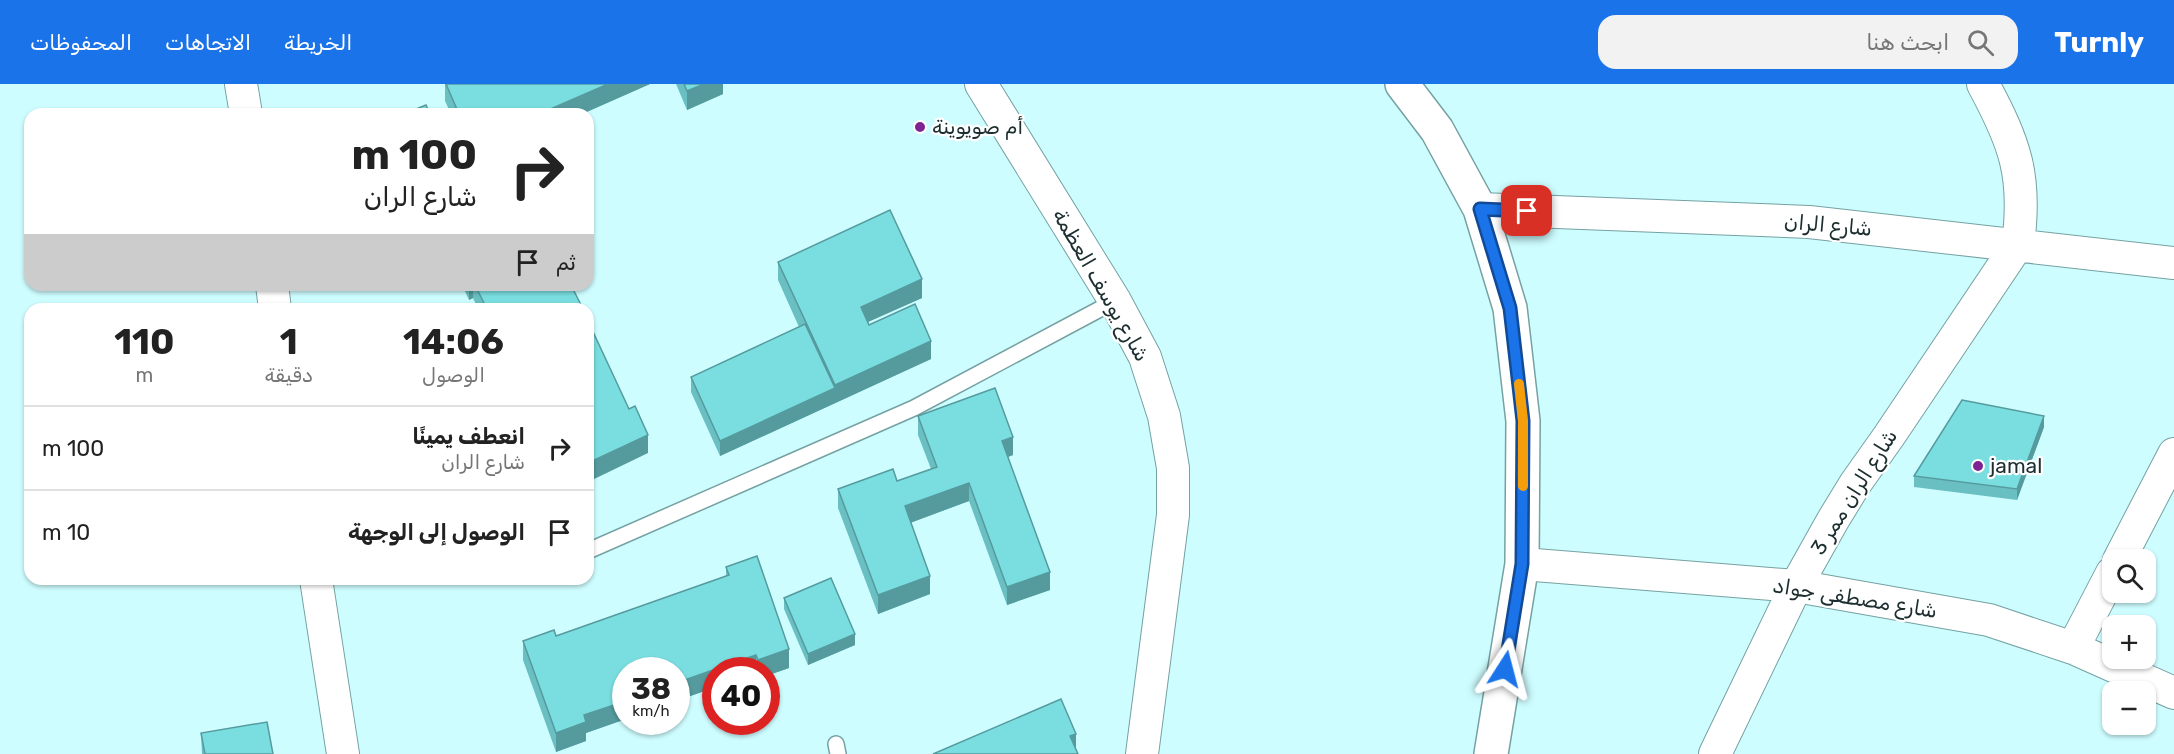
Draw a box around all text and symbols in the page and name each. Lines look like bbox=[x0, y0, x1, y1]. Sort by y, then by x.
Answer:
search box bbox=[1598, 15, 2018, 69]
icon: search bbox=[1964, 26, 1997, 59]
text: Turnly bbox=[2054, 26, 2144, 59]
text: ابحث هنا bbox=[1866, 29, 1949, 56]
text: المحفوظات bbox=[30, 30, 132, 55]
text: الاتجاهات bbox=[165, 30, 251, 55]
text: الخريطة bbox=[284, 30, 352, 55]
place label: أم صويوينة bbox=[932, 114, 1023, 140]
marker: أم صويوينة bbox=[913, 120, 927, 134]
text: 100 m bbox=[352, 130, 477, 180]
icon: right bbox=[498, 132, 576, 210]
text: شارع الران bbox=[364, 181, 477, 213]
pin bbox=[1501, 185, 1552, 236]
icon: arrive bbox=[1510, 194, 1543, 227]
street label: شارع يوسف العظمة bbox=[1046, 204, 1155, 366]
street label: شارع الران bbox=[1783, 208, 1873, 243]
icon: arrive bbox=[511, 246, 544, 279]
text: ثم bbox=[556, 249, 576, 276]
text: 110 bbox=[114, 320, 174, 363]
text: 1 bbox=[280, 320, 298, 363]
text: 14:06 bbox=[403, 320, 504, 363]
text: m bbox=[135, 363, 153, 387]
text: دقيقة bbox=[265, 363, 313, 387]
text: الوصول bbox=[422, 363, 485, 387]
text: انعطف يمينًا bbox=[412, 423, 525, 450]
street label: شارع الران ممر 3 bbox=[1805, 424, 1904, 560]
icon: right bbox=[543, 432, 576, 465]
text: 100 m bbox=[42, 435, 104, 462]
text: شارع الران bbox=[441, 450, 525, 474]
place label: jamal bbox=[1989, 453, 2042, 478]
marker: jamal bbox=[1971, 459, 1985, 473]
icon: arrive bbox=[543, 516, 576, 549]
text: 10 m bbox=[42, 519, 90, 546]
text: الوصول إلى الوجهة bbox=[348, 519, 525, 546]
map controls bbox=[2102, 549, 2156, 735]
button: search bbox=[2102, 549, 2156, 603]
street label: شارع مصطفى جواد bbox=[1771, 572, 1939, 625]
button: + bbox=[2102, 615, 2156, 669]
position arrow bbox=[1473, 637, 1537, 701]
speed limit sign: 40 bbox=[702, 657, 780, 735]
text: 38 bbox=[631, 671, 671, 707]
button: − bbox=[2102, 681, 2156, 735]
text: km/h bbox=[632, 702, 670, 720]

